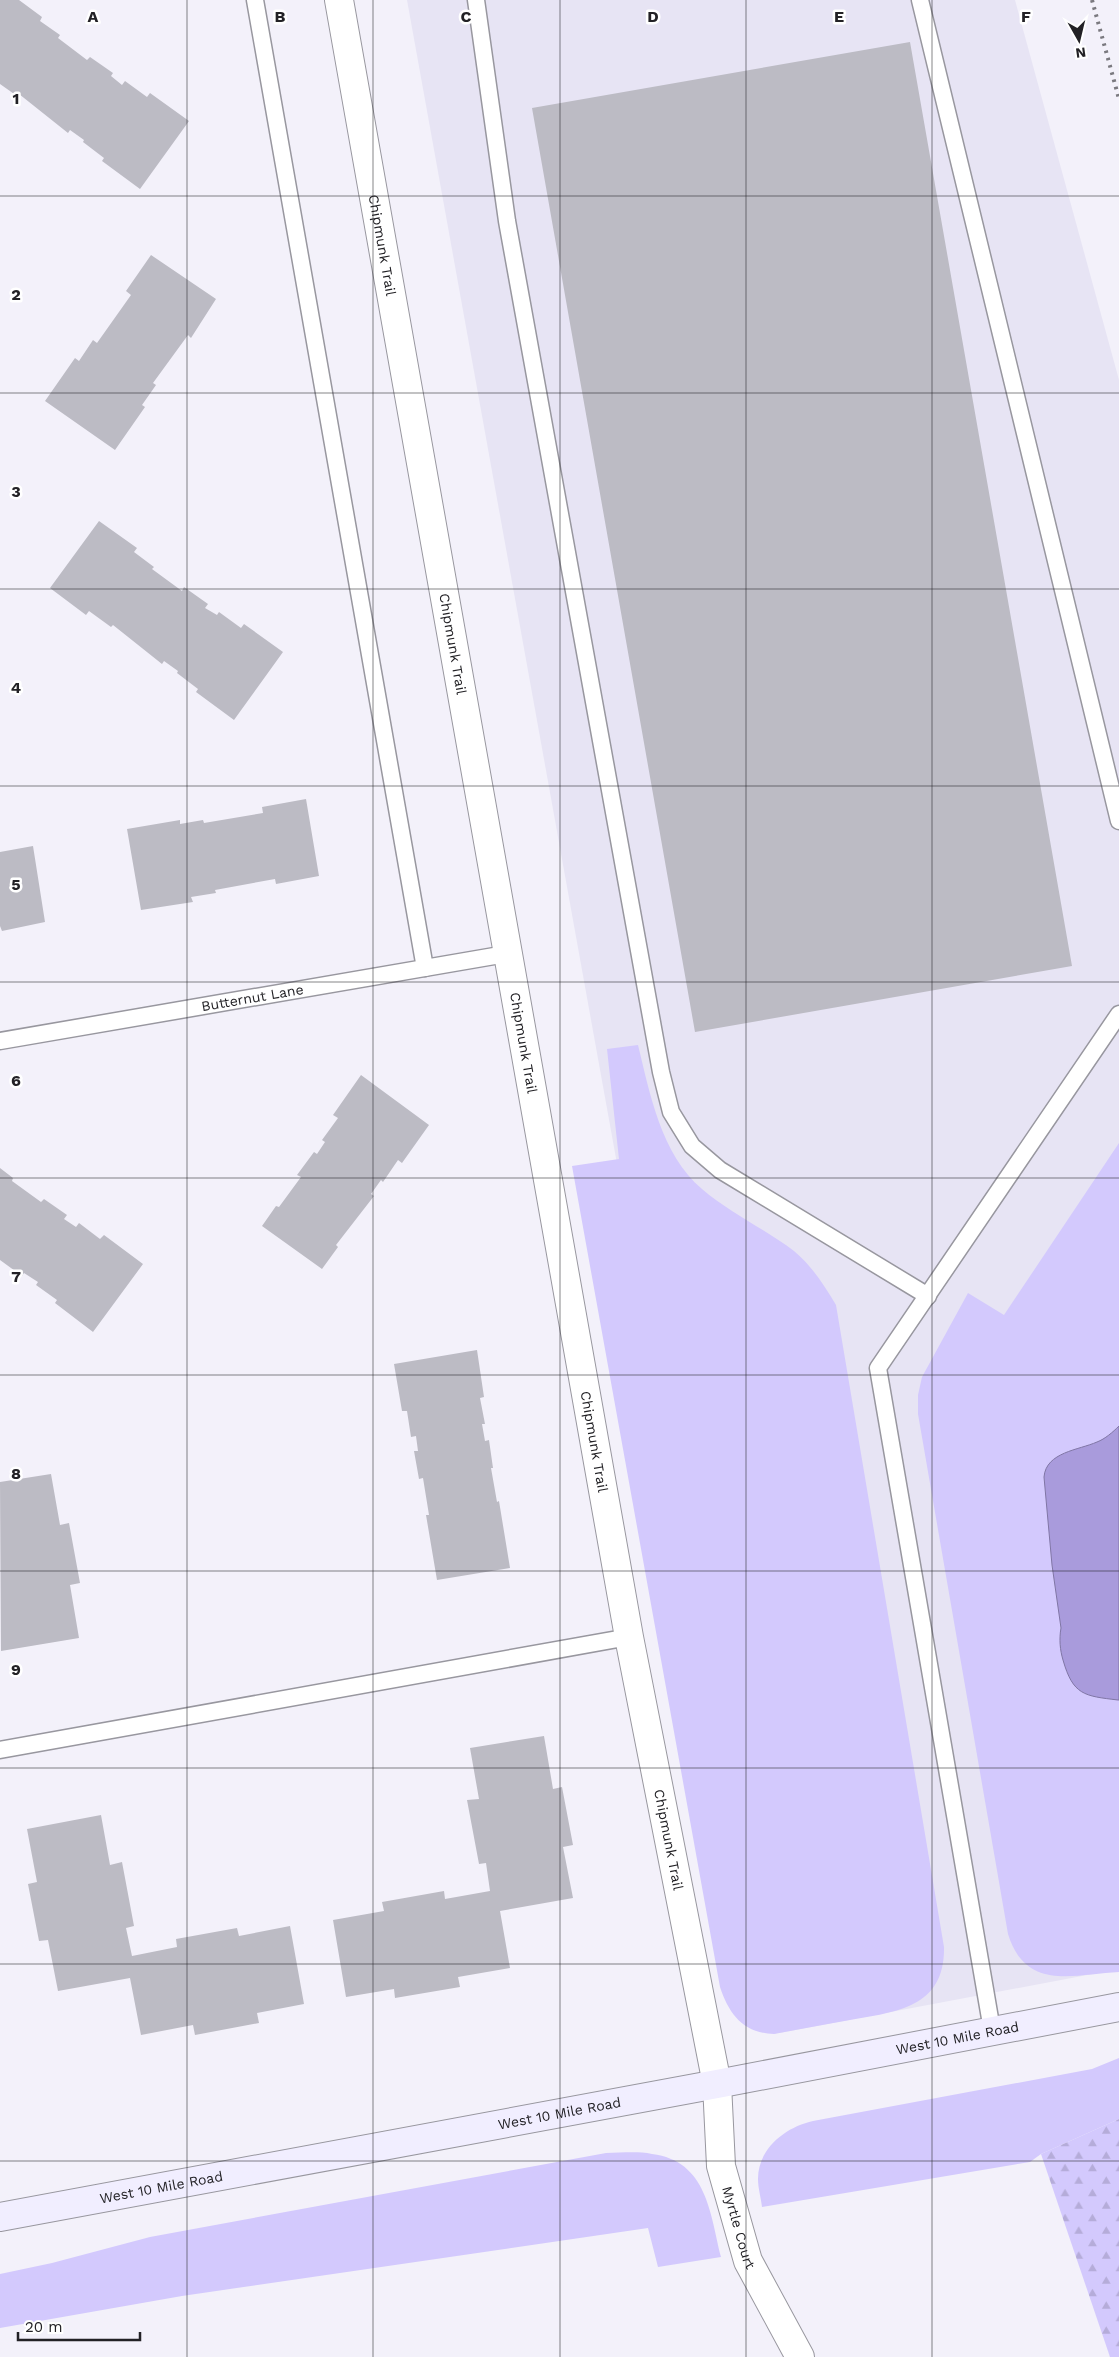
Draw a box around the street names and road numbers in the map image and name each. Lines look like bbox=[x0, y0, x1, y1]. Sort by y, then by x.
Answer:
street label: Chipmunk Trail bbox=[366, 193, 399, 298]
street label: Chipmunk Trail bbox=[436, 592, 470, 697]
street label: Butternut Lane bbox=[200, 981, 305, 1014]
street label: Chipmunk Trail bbox=[507, 991, 541, 1095]
street label: Chipmunk Trail bbox=[578, 1390, 611, 1494]
street label: Chipmunk Trail bbox=[651, 1788, 687, 1892]
street label: West 10 Mile Road bbox=[895, 2018, 1020, 2058]
street label: West 10 Mile Road bbox=[497, 2094, 622, 2132]
street label: West 10 Mile Road bbox=[98, 2168, 224, 2206]
street label: Myrtle Court bbox=[719, 2184, 759, 2272]

